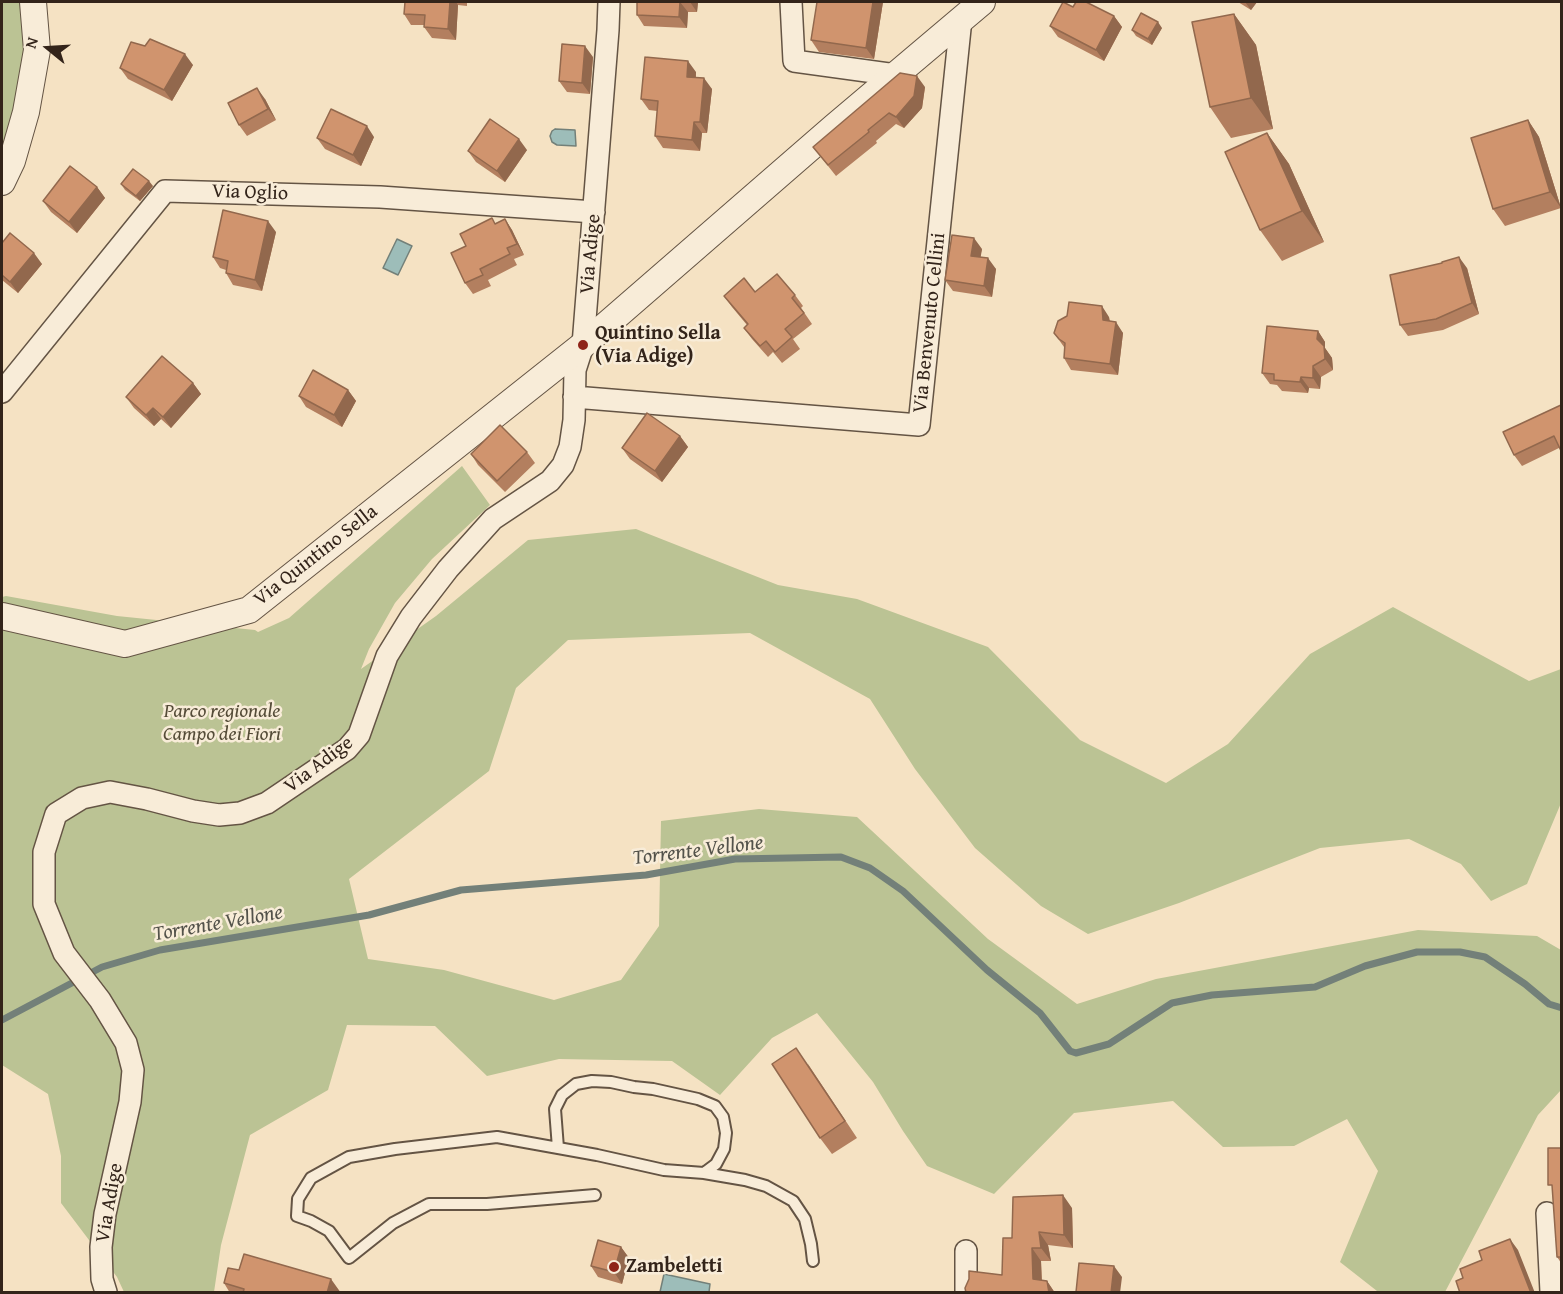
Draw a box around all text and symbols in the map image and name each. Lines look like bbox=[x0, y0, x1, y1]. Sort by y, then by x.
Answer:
north arrow bbox=[18, 18, 78, 78]
text: N bbox=[18, 34, 44, 51]
street label: Via Oglio bbox=[212, 180, 288, 206]
street label: Via Adige bbox=[576, 213, 606, 295]
street label: Via Benvenuto Cellini bbox=[909, 232, 951, 414]
place label: Quintino Sella (Via Adige) bbox=[595, 322, 721, 369]
marker: Quintino Sella (Via Adige) bbox=[576, 338, 590, 352]
street label: Via Quintino Sella bbox=[249, 500, 383, 612]
park label: Parco regionale Campo dei Fiori bbox=[163, 700, 281, 747]
street label: Via Adige bbox=[280, 731, 358, 799]
water label: Torrente Vellone bbox=[631, 830, 765, 872]
water label: Torrente Vellone bbox=[151, 900, 285, 948]
street label: Via Adige bbox=[91, 1161, 129, 1245]
place label: Zambeletti bbox=[626, 1255, 723, 1279]
marker: Zambeletti bbox=[607, 1260, 621, 1274]

